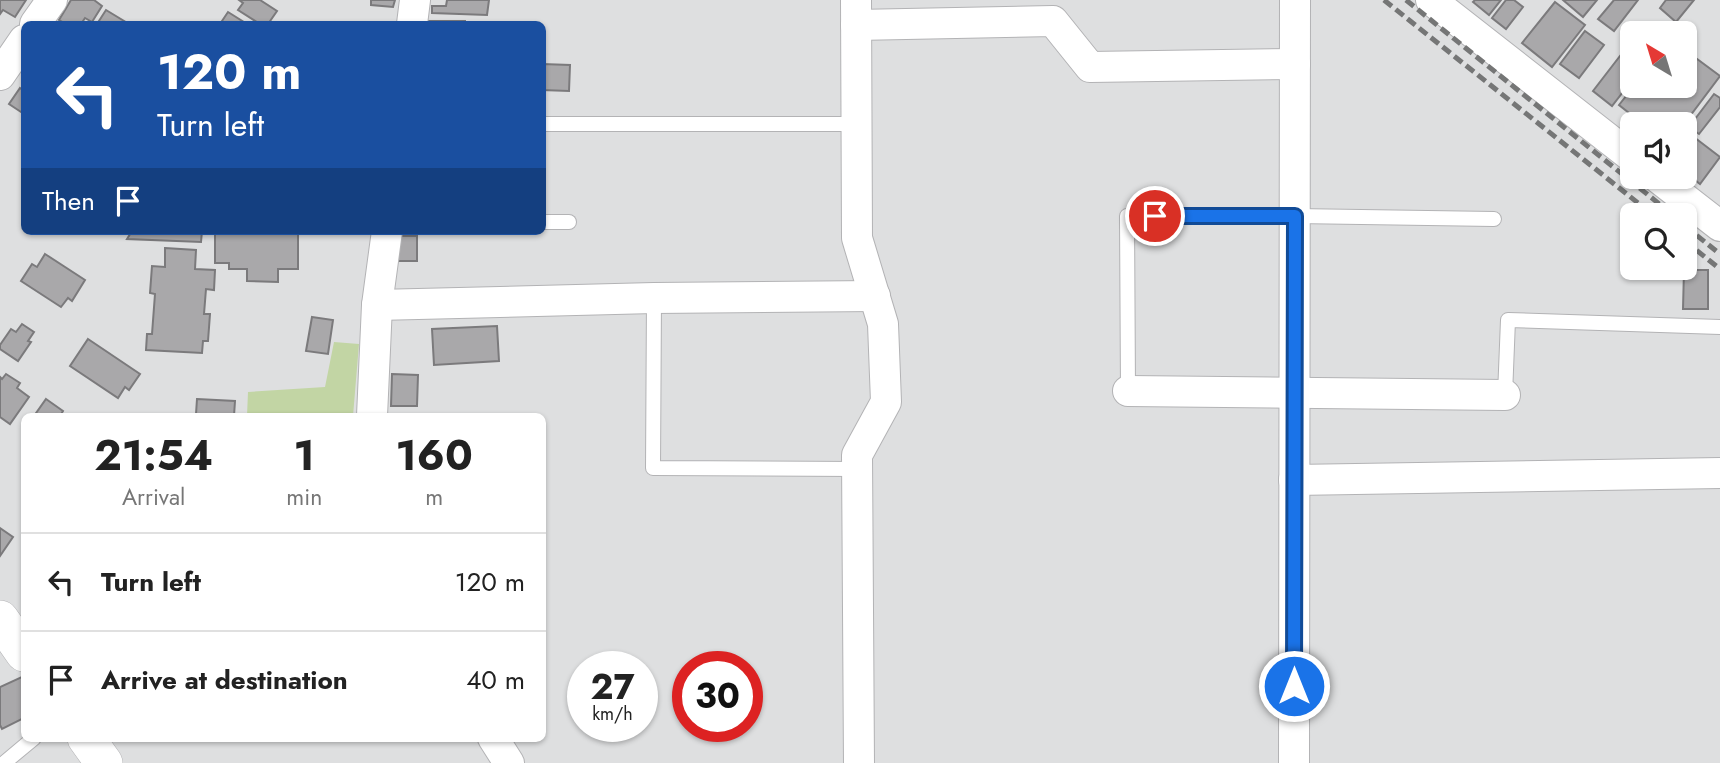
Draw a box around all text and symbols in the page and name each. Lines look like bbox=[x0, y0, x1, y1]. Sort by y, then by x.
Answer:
north arrow bbox=[1620, 21, 1698, 98]
map controls bbox=[1620, 21, 1697, 280]
text: 120 m bbox=[157, 37, 301, 107]
icon: left bbox=[42, 49, 133, 140]
text: Turn left bbox=[157, 102, 264, 148]
button: sound bbox=[1620, 112, 1697, 189]
text: Then bbox=[42, 182, 95, 220]
icon: arrive bbox=[109, 182, 147, 220]
pin bbox=[1125, 186, 1185, 246]
icon: arrive bbox=[1136, 197, 1174, 235]
button: search bbox=[1620, 203, 1697, 280]
text: 21:54 bbox=[94, 425, 213, 486]
text: 1 bbox=[294, 425, 315, 486]
text: 160 bbox=[395, 425, 473, 486]
text: Arrival bbox=[122, 480, 185, 514]
text: min bbox=[286, 480, 322, 514]
text: m bbox=[425, 480, 443, 514]
icon: left bbox=[42, 563, 80, 601]
text: Turn left bbox=[101, 563, 201, 601]
text: 120 m bbox=[455, 563, 525, 601]
position arrow bbox=[1257, 649, 1331, 723]
speed limit sign: 30 bbox=[672, 651, 763, 742]
icon: arrive bbox=[42, 661, 80, 699]
text: Arrive at destination bbox=[101, 661, 348, 699]
text: 40 m bbox=[466, 661, 525, 699]
text: 27 bbox=[590, 662, 635, 712]
text: km/h bbox=[592, 701, 633, 727]

